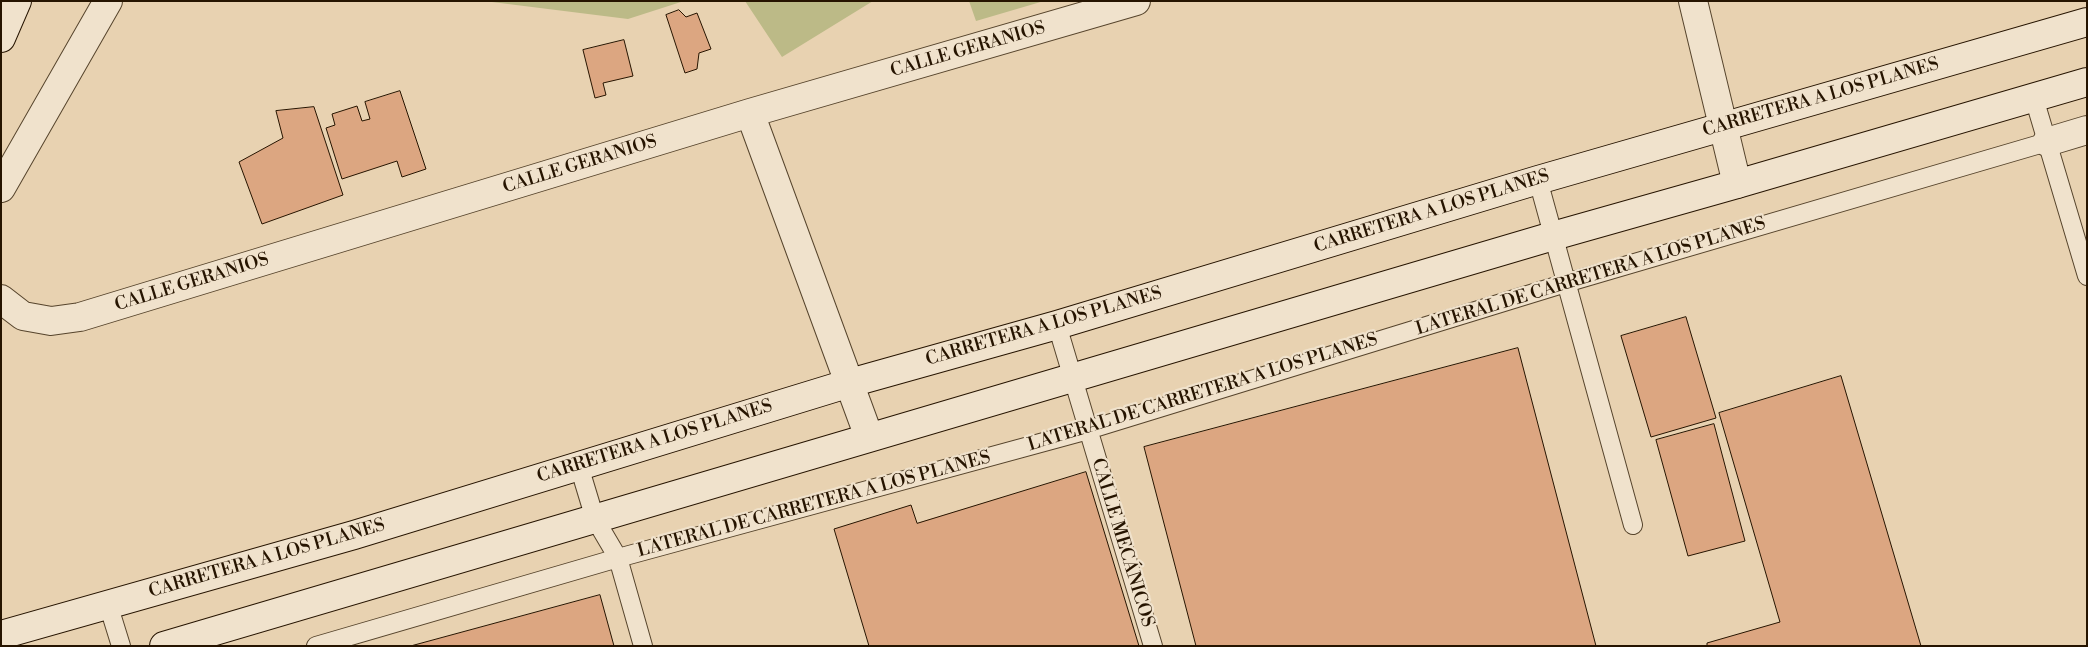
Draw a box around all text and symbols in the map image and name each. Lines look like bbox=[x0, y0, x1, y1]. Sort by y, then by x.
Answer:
street label: CALLE GERANIOS bbox=[888, 18, 1048, 82]
street label: CARRETERA A LOS PLANES bbox=[1700, 54, 1942, 142]
street label: CALLE GERANIOS bbox=[500, 131, 660, 199]
street label: CARRETERA A LOS PLANES bbox=[1312, 166, 1552, 258]
street label: LATERAL DE CARRETERA A LOS PLANES bbox=[1413, 213, 1769, 341]
street label: CALLE GERANIOS bbox=[112, 249, 272, 317]
street label: CARRETERA A LOS PLANES bbox=[923, 283, 1165, 371]
street label: LATERAL DE CARRETERA A LOS PLANES bbox=[1025, 329, 1381, 457]
street label: CARRETERA A LOS PLANES bbox=[535, 396, 775, 488]
street label: LATERAL DE CARRETERA A LOS PLANES bbox=[635, 447, 993, 563]
street label: CALLE MECÁNICOS bbox=[1086, 456, 1158, 630]
street label: CARRETERA A LOS PLANES bbox=[146, 515, 388, 603]

